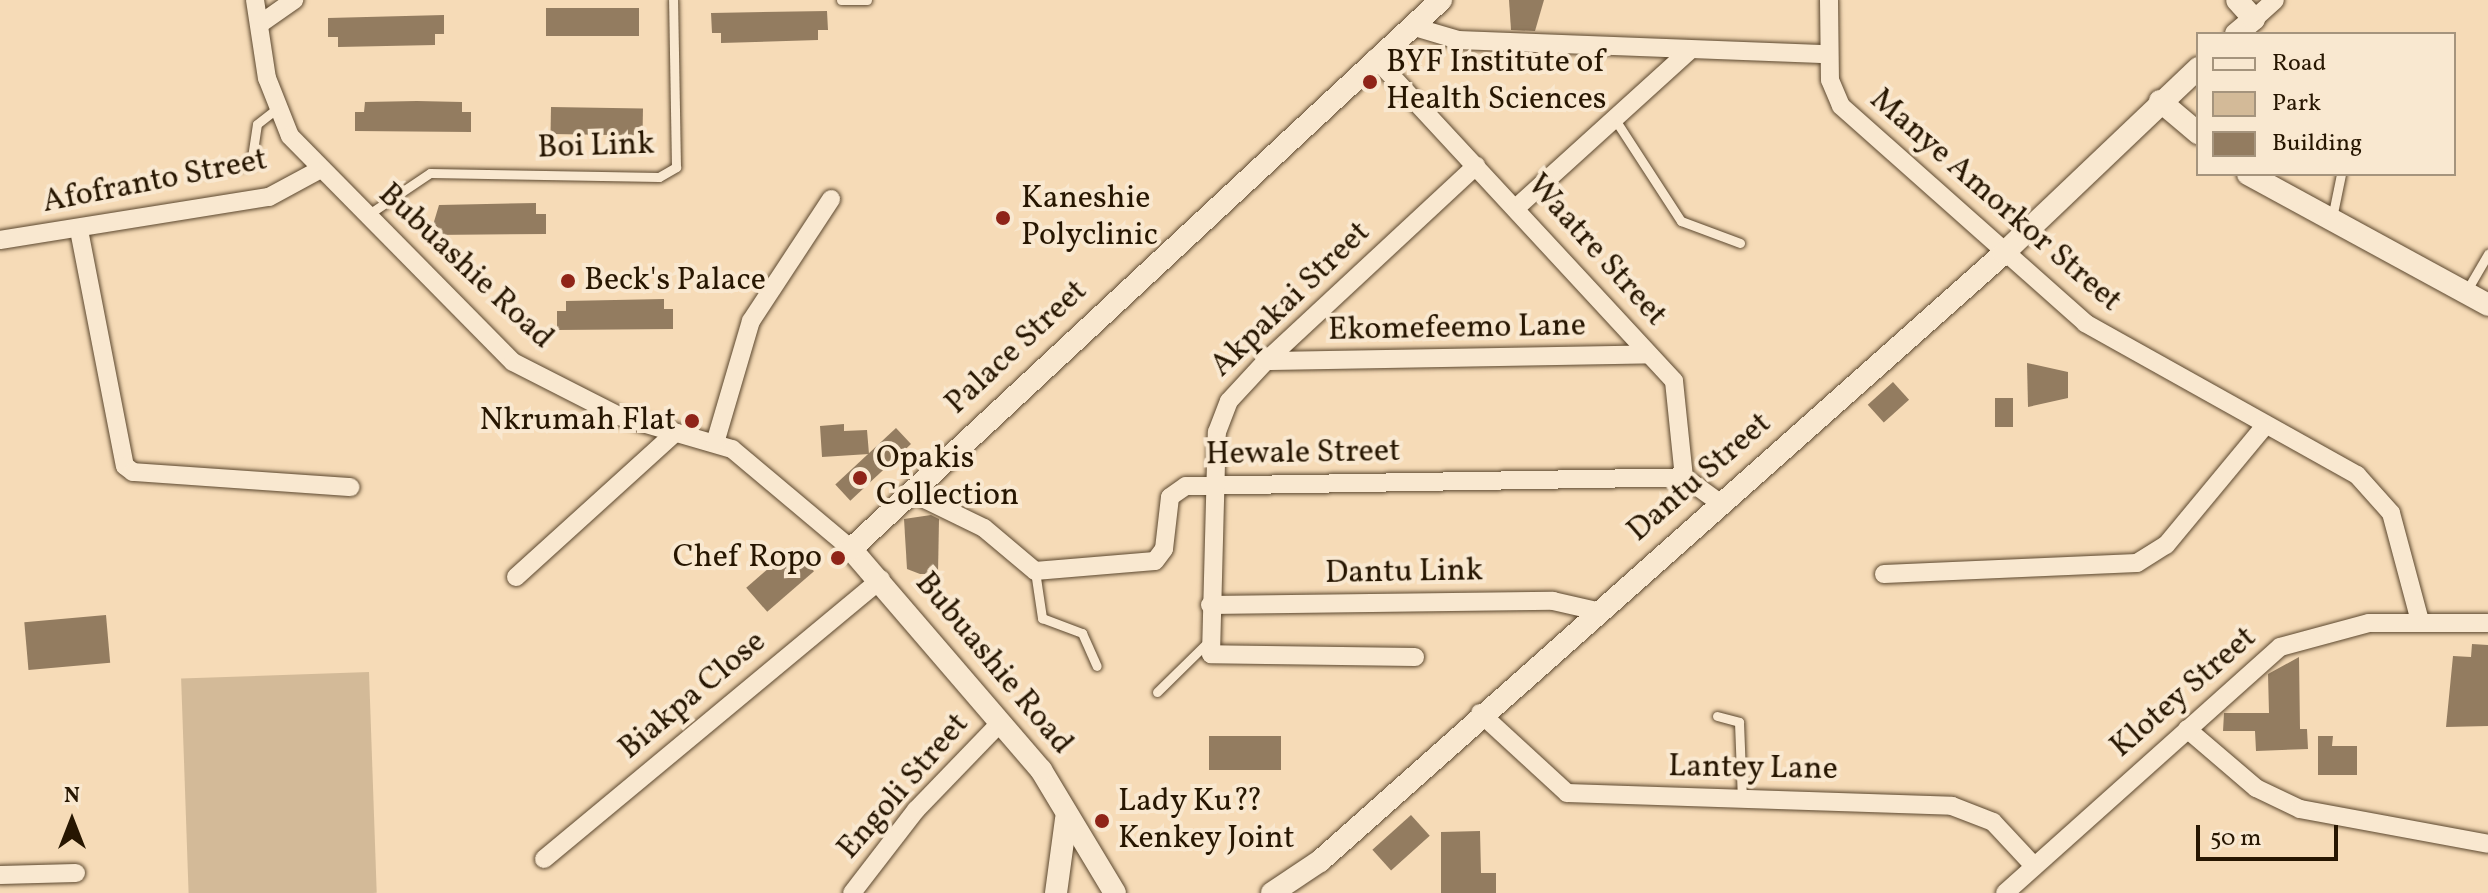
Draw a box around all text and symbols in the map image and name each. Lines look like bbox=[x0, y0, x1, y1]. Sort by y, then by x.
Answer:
legend bbox=[2196, 32, 2456, 176]
place label: BYF Institute of Health Sciences bbox=[1386, 45, 1607, 120]
text: Road bbox=[2272, 47, 2326, 81]
marker: BYF Institute of Health Sciences bbox=[1361, 73, 1379, 91]
street label: Manye Amorkor Street bbox=[1861, 81, 2129, 321]
text: Park bbox=[2272, 87, 2321, 121]
street label: Boi Link bbox=[537, 126, 655, 168]
text: Building bbox=[2272, 127, 2362, 161]
street label: Afofranto Street bbox=[39, 141, 271, 223]
street label: Waatre Street bbox=[1518, 167, 1674, 335]
street label: Bubuashie Road bbox=[369, 176, 561, 358]
place label: Kaneshie Polyclinic bbox=[1021, 181, 1158, 256]
marker: Kaneshie Polyclinic bbox=[992, 207, 1014, 229]
street label: Akpakai Street bbox=[1203, 214, 1379, 386]
place label: Beck's Palace bbox=[584, 262, 766, 300]
marker: Beck's Palace bbox=[559, 272, 577, 290]
street label: Palace Street bbox=[938, 273, 1096, 423]
street label: Ekomefeemo Lane bbox=[1328, 308, 1586, 350]
place label: Nkrumah Flat bbox=[479, 402, 676, 440]
street label: Dantu Street bbox=[1620, 405, 1780, 551]
marker: Nkrumah Flat bbox=[683, 412, 701, 430]
street label: Hewale Street bbox=[1205, 433, 1401, 475]
place label: Opakis Collection bbox=[876, 441, 1019, 516]
marker: Opakis Collection bbox=[851, 469, 869, 487]
place label: Chef Ropo bbox=[676, 539, 822, 577]
marker: Chef Ropo bbox=[829, 549, 847, 567]
street label: Dantu Link bbox=[1325, 552, 1483, 594]
street label: Bubuashie Road bbox=[906, 565, 1080, 763]
street label: Klotey Street bbox=[2103, 619, 2265, 767]
street label: Biakpa Close bbox=[612, 623, 774, 769]
street label: Engoli Street bbox=[830, 706, 978, 868]
street label: Lantey Lane bbox=[1667, 748, 1839, 790]
north arrow bbox=[32, 781, 112, 861]
text: N bbox=[64, 781, 80, 812]
place label: Lady Ku?? Kenkey Joint bbox=[1118, 784, 1296, 859]
scale bar bbox=[2200, 809, 2342, 859]
marker: Lady Ku?? Kenkey Joint bbox=[1093, 812, 1111, 830]
text: 50 m bbox=[2210, 822, 2262, 856]

